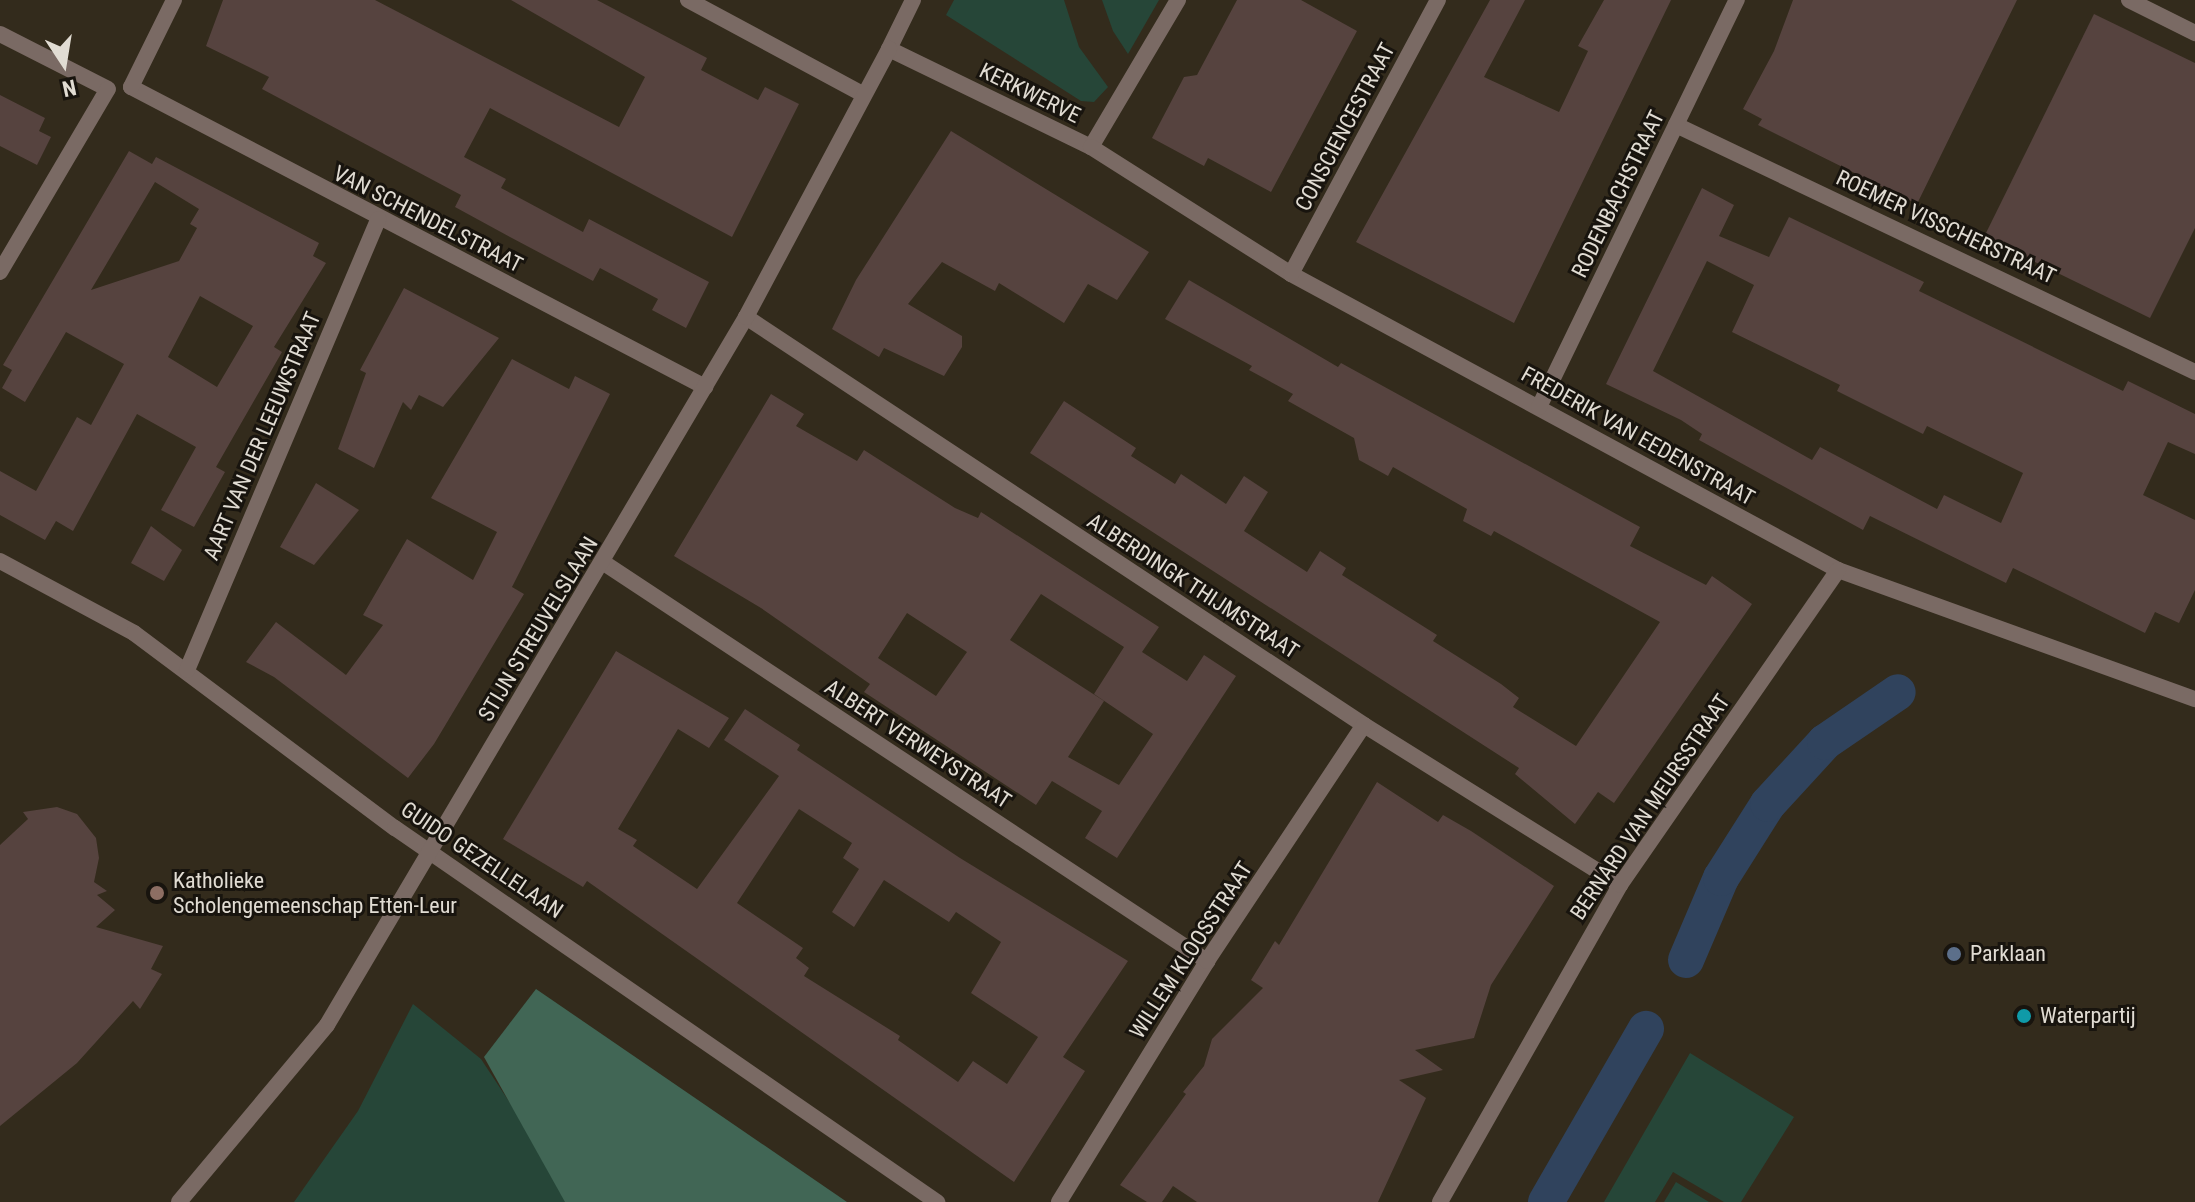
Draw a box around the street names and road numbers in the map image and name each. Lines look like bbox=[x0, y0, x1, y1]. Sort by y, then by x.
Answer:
street label: CONSCIENCESTRAAT bbox=[1290, 38, 1400, 216]
street label: KERKWERVE bbox=[975, 57, 1085, 129]
street label: RODENBACHSTRAAT bbox=[1566, 106, 1670, 282]
street label: VAN SCHENDELSTRAAT bbox=[329, 160, 527, 278]
street label: ROEMER VISSCHERSTRAAT bbox=[1832, 164, 2060, 290]
street label: AART VAN DER LEEUWSTRAAT bbox=[198, 308, 326, 564]
street label: FREDERIK VAN EEDENSTRAAT bbox=[1517, 361, 1759, 511]
street label: ALBERDINGK THIJMSTRAAT bbox=[1082, 508, 1304, 664]
street label: STIJN STREUVELSLAAN bbox=[473, 532, 603, 726]
street label: ALBERT VERWEYSTRAAT bbox=[820, 674, 1016, 814]
street label: BERNARD VAN MEURSSTRAAT bbox=[1565, 689, 1735, 925]
street label: GUIDO GEZELLELAAN bbox=[396, 796, 568, 924]
street label: WILLEM KLOOSSTRAAT bbox=[1124, 857, 1258, 1043]

